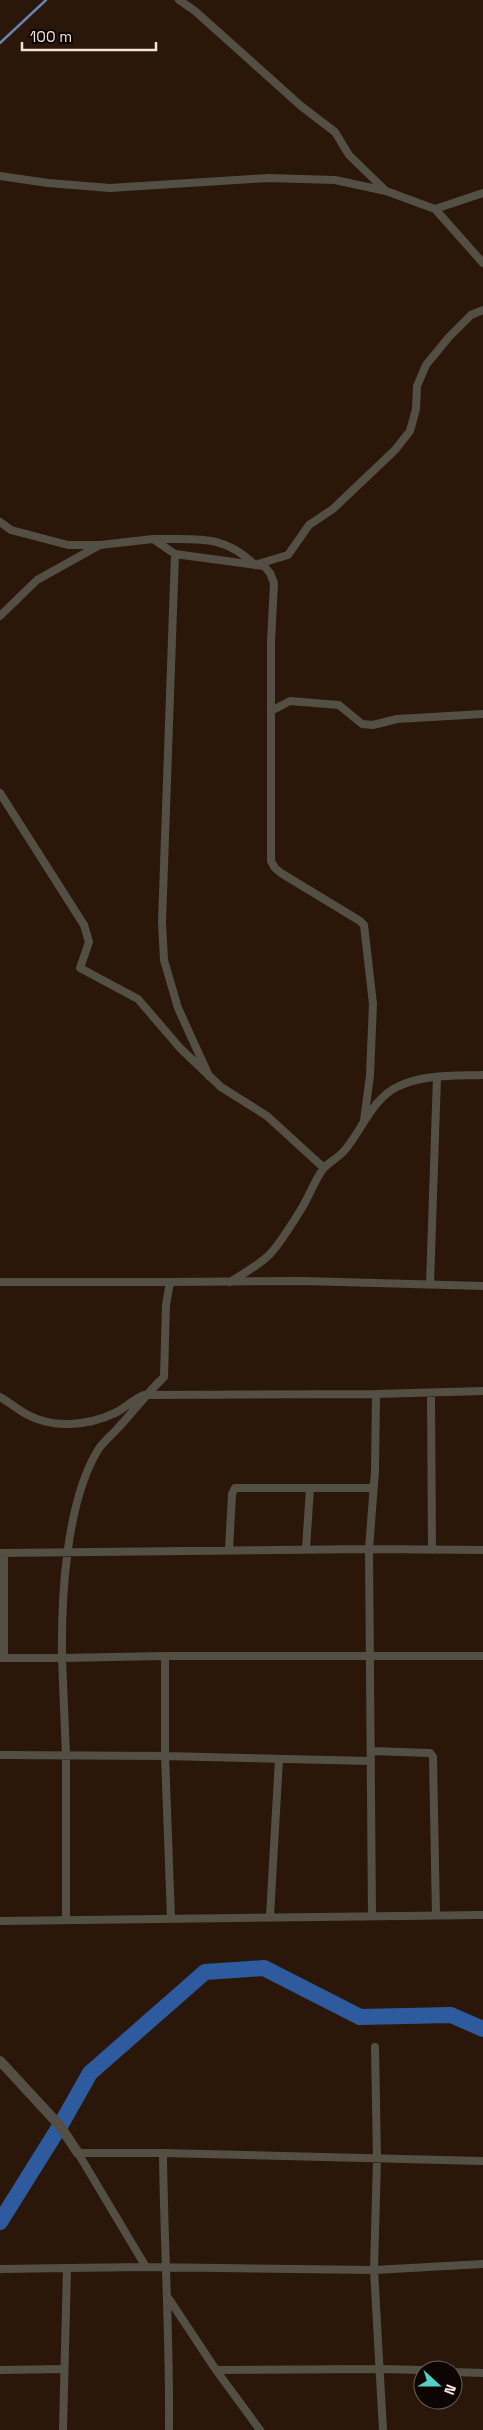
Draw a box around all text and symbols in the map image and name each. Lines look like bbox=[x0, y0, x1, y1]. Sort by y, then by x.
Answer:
scale bar bbox=[22, 20, 156, 52]
text: 100 m bbox=[30, 27, 72, 46]
north arrow bbox=[413, 2360, 463, 2410]
text: N bbox=[440, 2382, 460, 2397]

